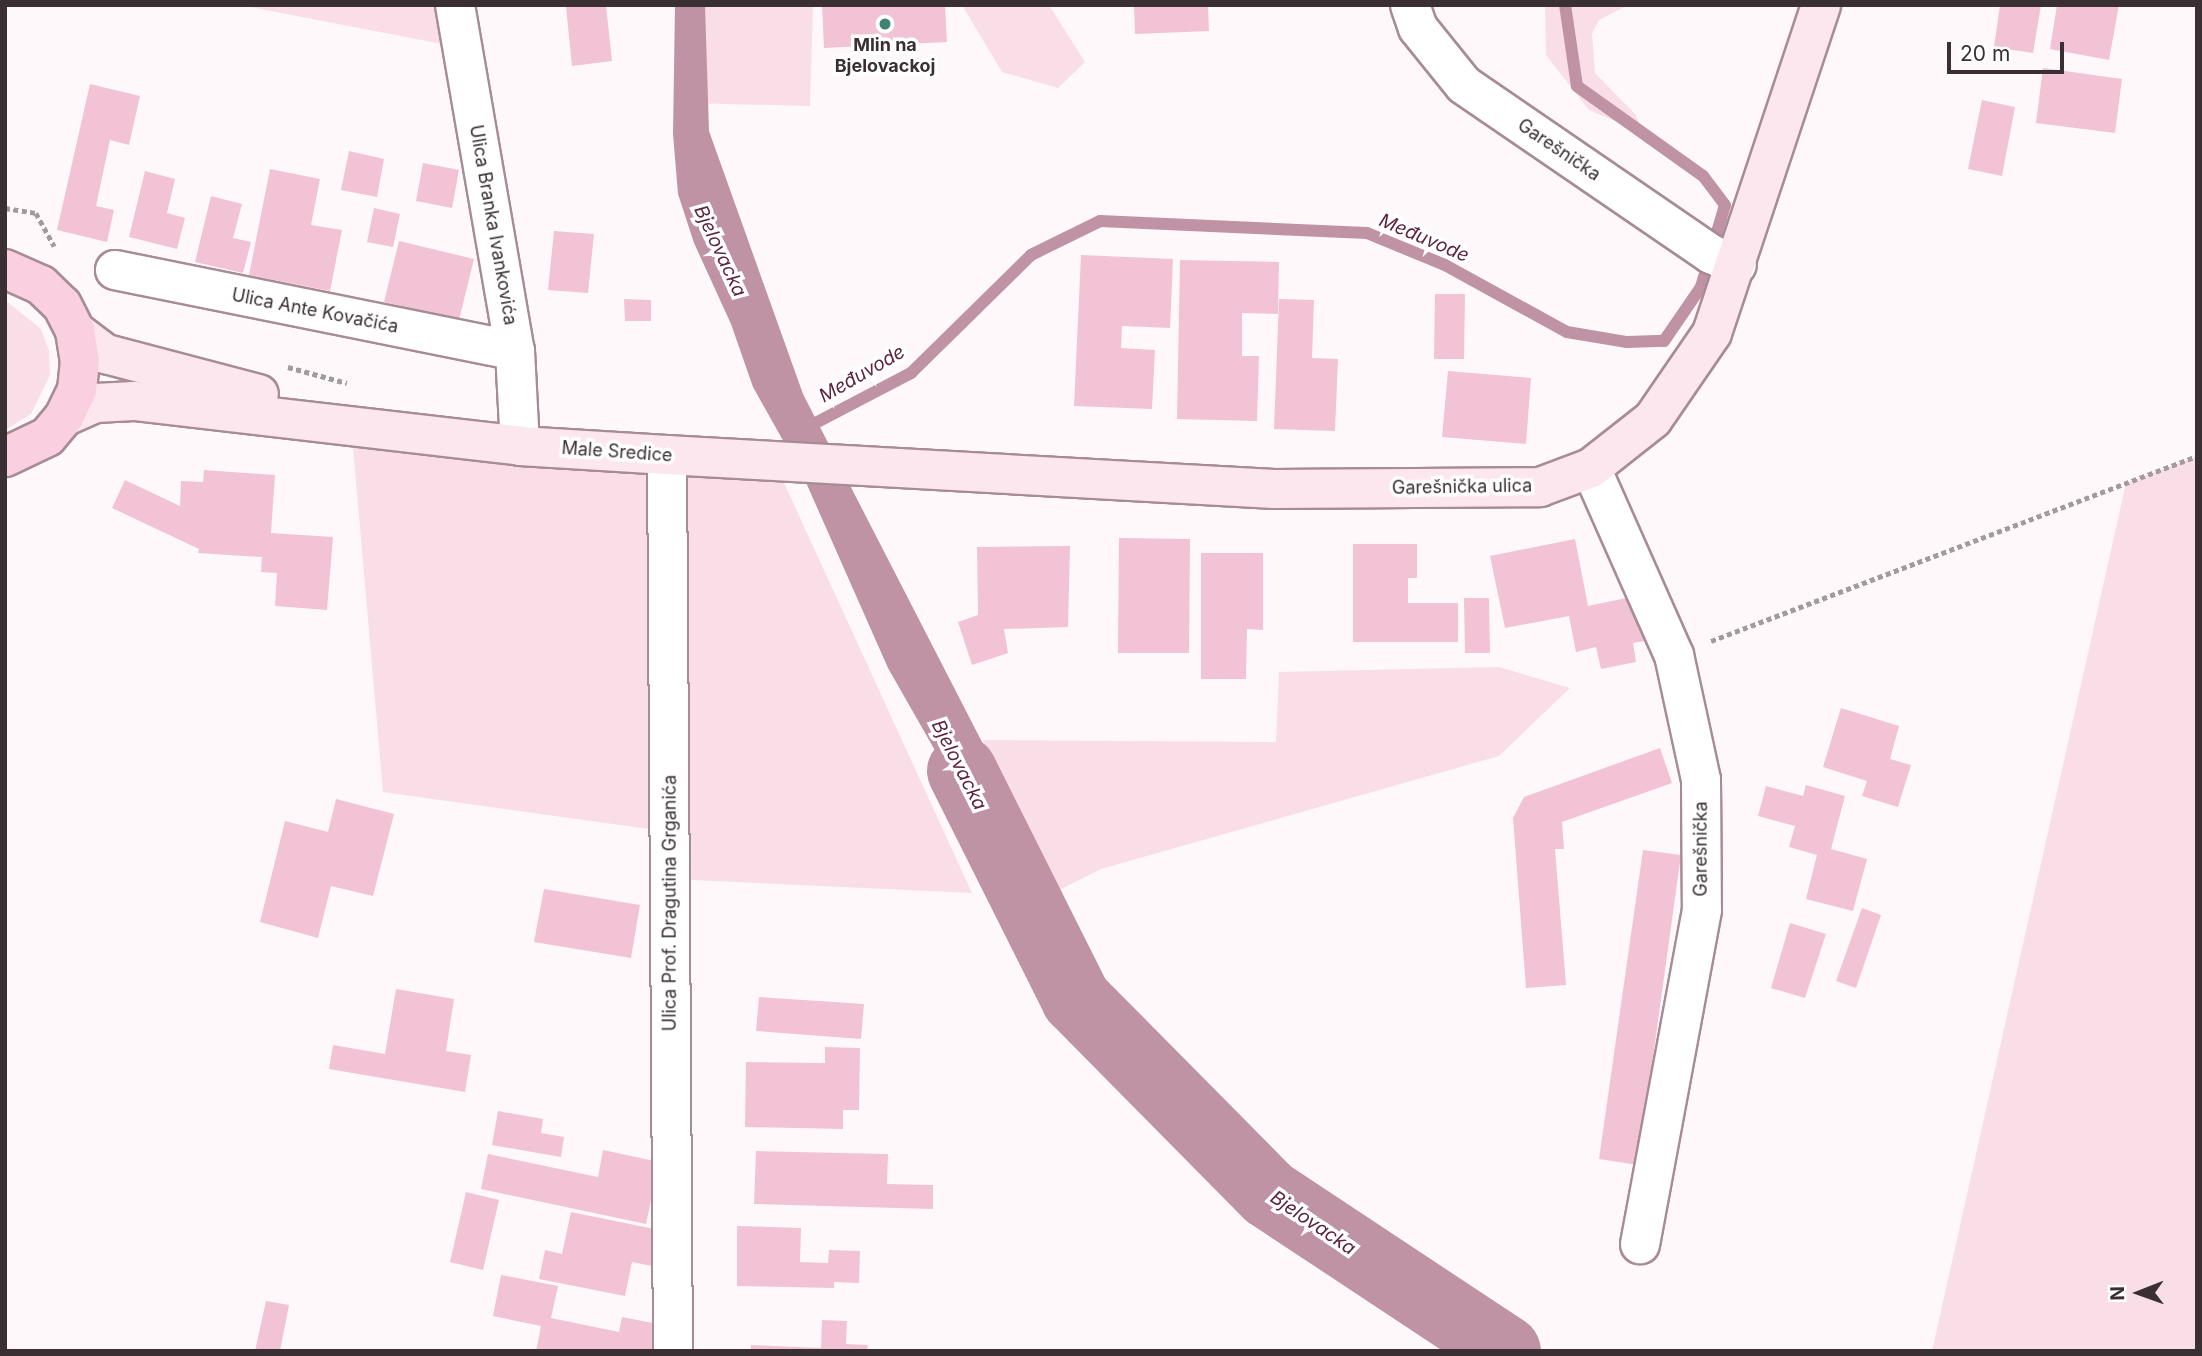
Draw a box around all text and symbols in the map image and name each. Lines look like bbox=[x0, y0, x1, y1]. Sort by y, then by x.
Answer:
marker: Mlin na Bjelovackoj bbox=[877, 16, 893, 32]
scale bar bbox=[1950, 28, 2067, 72]
place label: Mlin na Bjelovackoj bbox=[835, 35, 935, 78]
text: 20 m bbox=[1960, 41, 2010, 66]
street label: Garešnička bbox=[1513, 114, 1605, 186]
street label: Ulica Branka Ivankovića bbox=[465, 123, 521, 327]
water label: Bjelovacka bbox=[689, 202, 751, 300]
water label: Međuvode bbox=[1376, 209, 1472, 267]
street label: Ulica Ante Kovačića bbox=[230, 284, 400, 338]
water label: Međuvode bbox=[815, 340, 909, 408]
street label: Male Sredice bbox=[561, 437, 673, 467]
street label: Garešnička ulica bbox=[1392, 475, 1532, 499]
water label: Bjelovacka bbox=[927, 716, 991, 814]
street label: Ulica Prof. Dragutina Grganića bbox=[659, 775, 681, 1031]
street label: Garešnička bbox=[1690, 801, 1712, 897]
water label: Bjelovacka bbox=[1266, 1186, 1360, 1260]
north arrow bbox=[2104, 1258, 2174, 1328]
text: N bbox=[2106, 1286, 2129, 1301]

